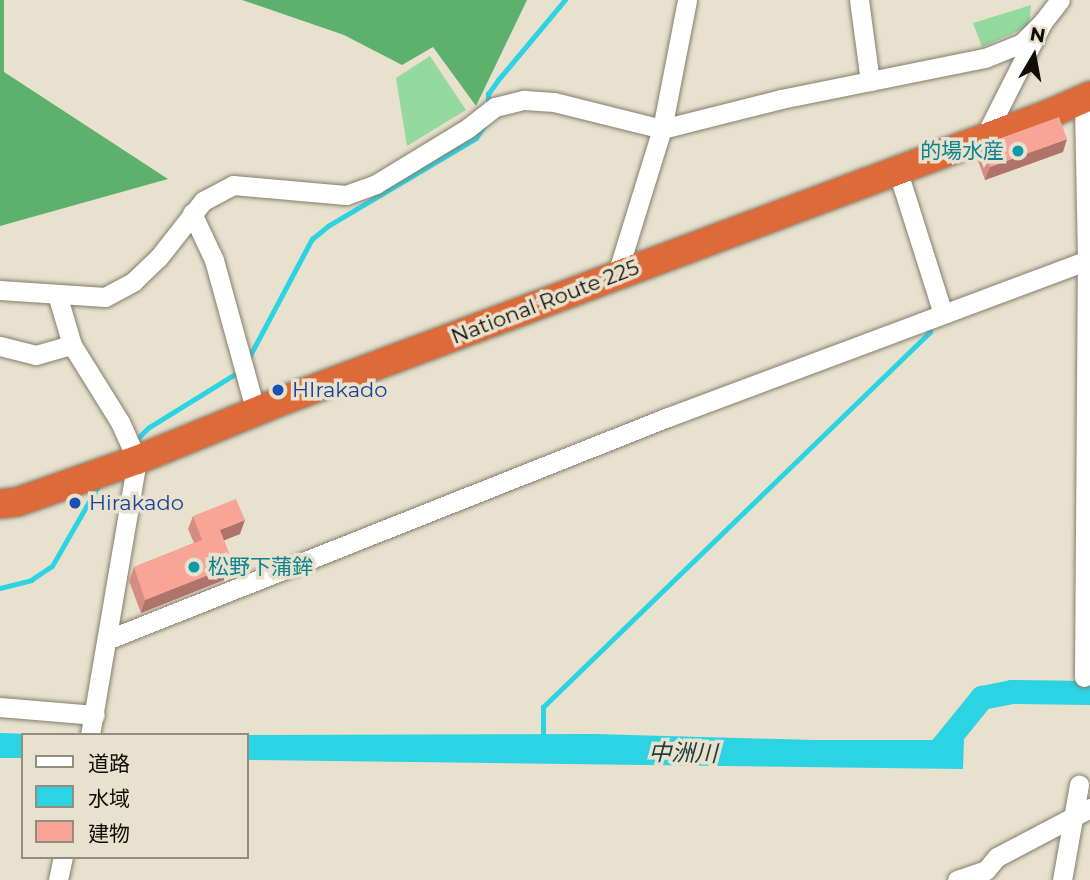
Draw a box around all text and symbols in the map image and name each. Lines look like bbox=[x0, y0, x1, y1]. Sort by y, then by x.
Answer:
north arrow bbox=[999, 21, 1069, 91]
text: N bbox=[1028, 22, 1047, 47]
place label: 的場水産 bbox=[920, 138, 1004, 164]
marker: 的場水産 bbox=[1010, 143, 1026, 159]
street label: National Route 225 bbox=[448, 255, 642, 349]
place label: HIrakado bbox=[292, 377, 388, 403]
marker: HIrakado bbox=[270, 382, 286, 398]
place label: Hirakado bbox=[89, 490, 184, 516]
marker: Hirakado bbox=[67, 495, 83, 511]
place label: 松野下蒲鉾 bbox=[208, 554, 313, 580]
marker: 松野下蒲鉾 bbox=[186, 559, 202, 575]
legend bbox=[21, 733, 248, 859]
water label: 中洲川 bbox=[648, 739, 718, 767]
text: 道路 bbox=[88, 751, 130, 776]
text: 水域 bbox=[88, 786, 130, 811]
text: 建物 bbox=[88, 821, 130, 846]

